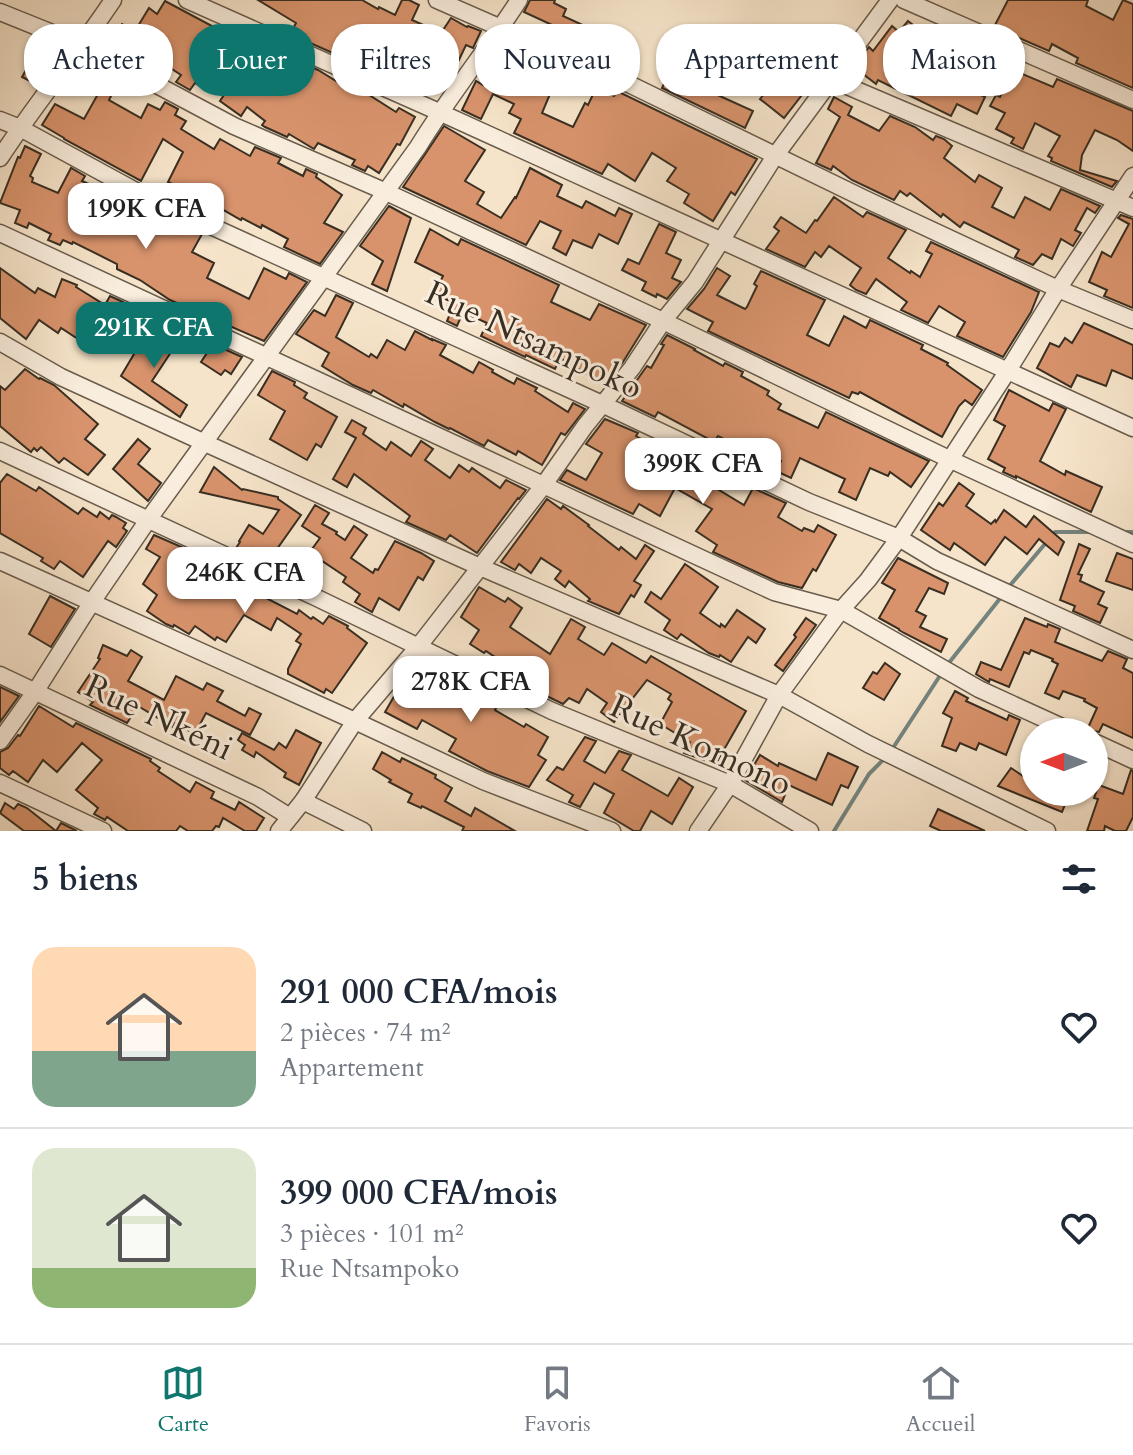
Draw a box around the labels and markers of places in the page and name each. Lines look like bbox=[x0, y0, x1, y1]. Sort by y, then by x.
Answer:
pin: 199K CFA bbox=[63, 183, 229, 251]
pin: 291K CFA bbox=[71, 302, 237, 370]
pin: 399K CFA bbox=[620, 438, 786, 506]
pin: 246K CFA bbox=[162, 547, 328, 615]
pin: 278K CFA bbox=[388, 656, 554, 724]

